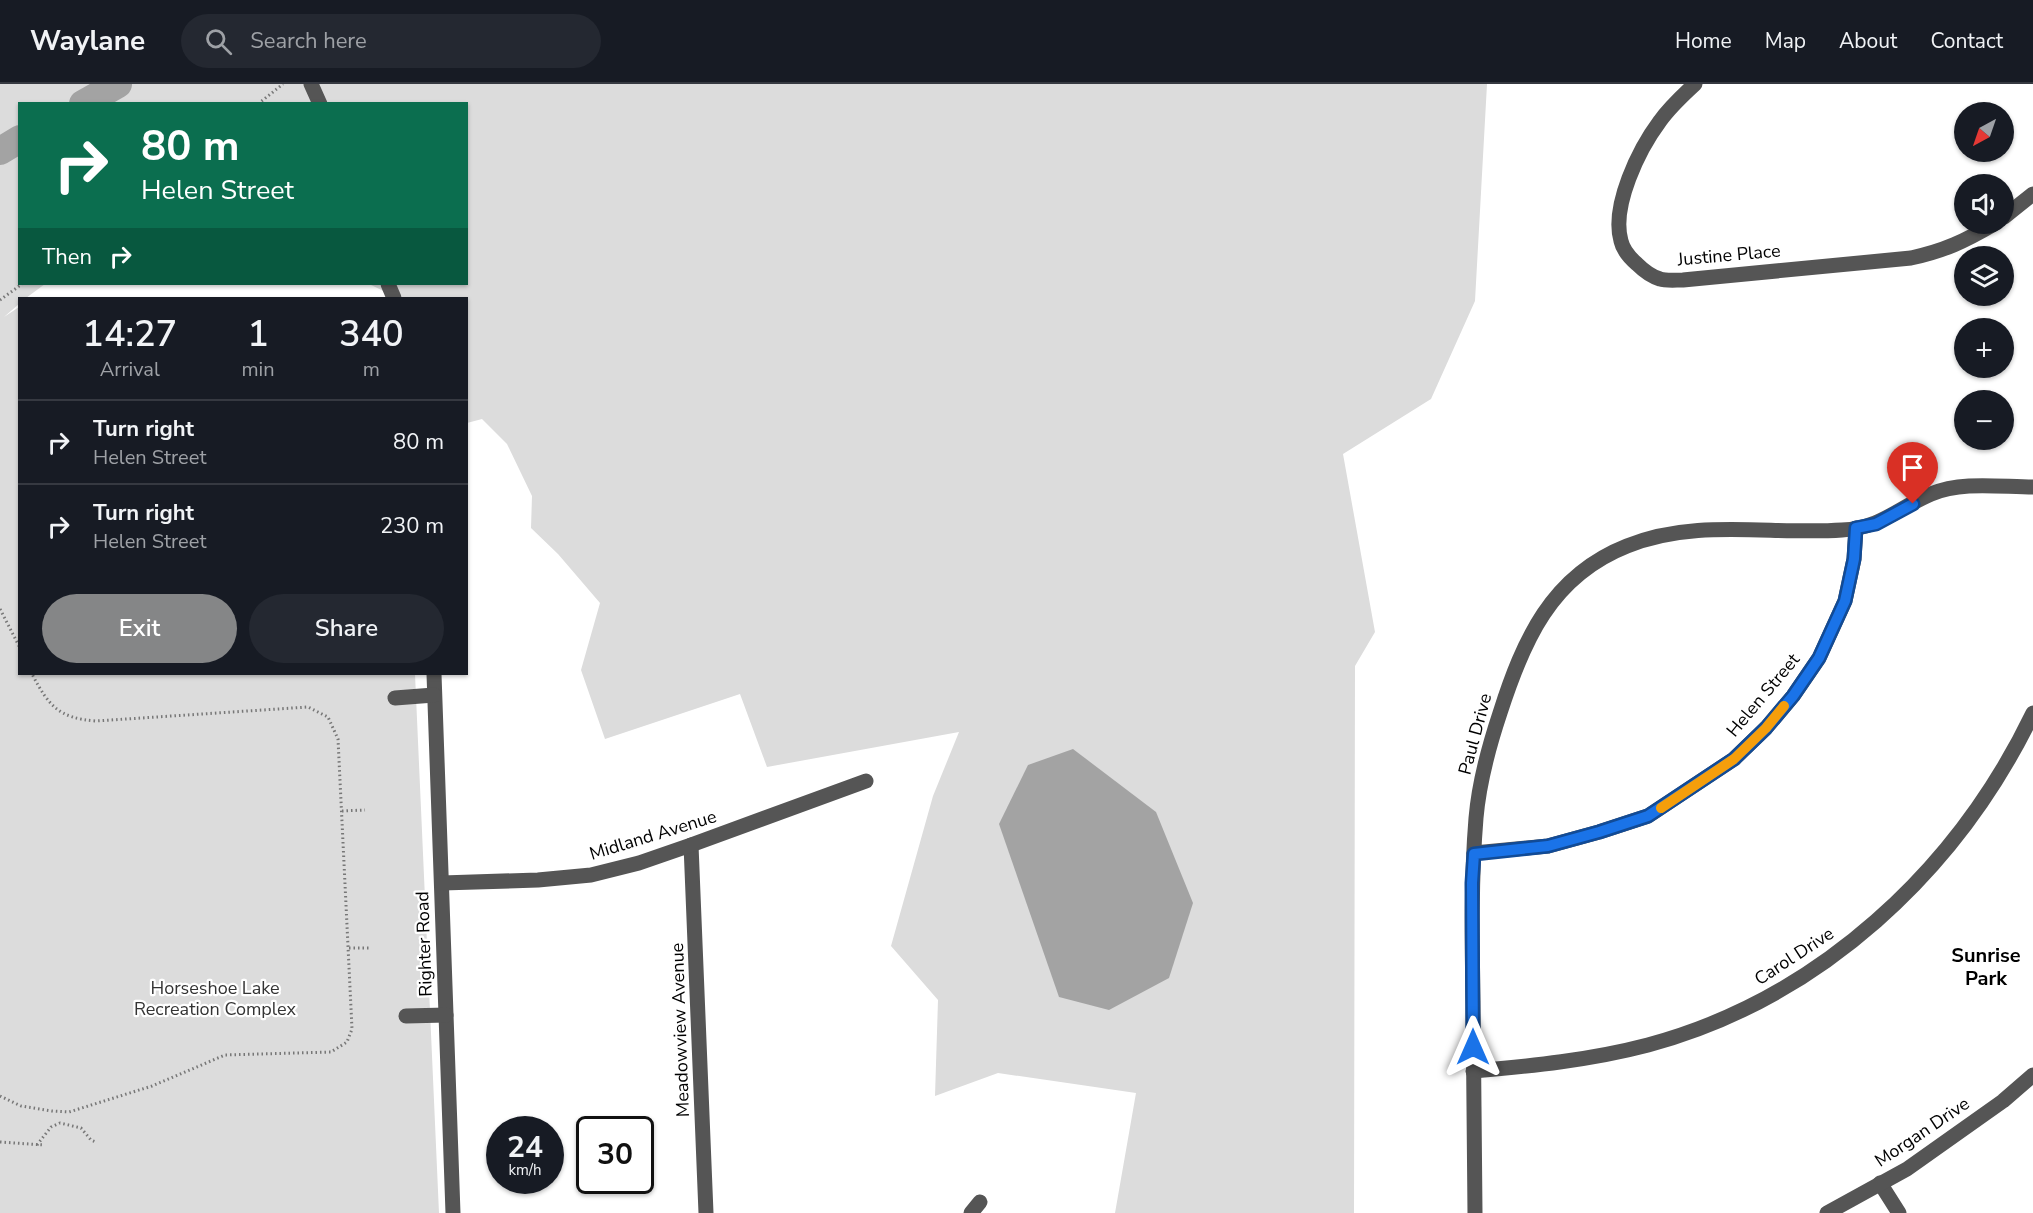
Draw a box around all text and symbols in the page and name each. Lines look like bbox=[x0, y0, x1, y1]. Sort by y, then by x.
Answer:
search box bbox=[181, 14, 601, 68]
text: Waylane bbox=[30, 22, 145, 60]
icon: search bbox=[202, 25, 235, 58]
text: Search here bbox=[250, 26, 367, 56]
text: Home bbox=[1675, 27, 1732, 55]
text: Map bbox=[1765, 27, 1806, 55]
text: About bbox=[1839, 27, 1897, 55]
text: Contact bbox=[1930, 27, 2003, 55]
north arrow bbox=[1954, 102, 2014, 162]
map controls bbox=[1954, 102, 2014, 450]
text: 80 m bbox=[141, 118, 240, 175]
icon: right bbox=[42, 126, 120, 204]
text: Helen Street bbox=[141, 172, 294, 209]
button: sound bbox=[1954, 174, 2014, 234]
street label: Justine Place bbox=[1675, 239, 1782, 272]
icon: right bbox=[104, 240, 137, 273]
text: Then bbox=[42, 242, 92, 272]
button: layers bbox=[1954, 246, 2014, 306]
text: 14:27 bbox=[82, 310, 177, 359]
text: 1 bbox=[247, 310, 269, 359]
text: 340 bbox=[339, 310, 404, 359]
button: + bbox=[1954, 318, 2014, 378]
text: Arrival bbox=[100, 356, 160, 383]
text: min bbox=[242, 356, 275, 383]
text: m bbox=[363, 356, 380, 383]
button: − bbox=[1954, 390, 2014, 450]
text: Turn right bbox=[93, 414, 194, 444]
icon: right bbox=[42, 426, 75, 459]
text: 80 m bbox=[393, 427, 444, 457]
pin bbox=[1887, 442, 1938, 504]
text: Helen Street bbox=[93, 444, 206, 471]
icon: arrive bbox=[1896, 451, 1929, 484]
text: Turn right bbox=[93, 498, 194, 528]
icon: right bbox=[42, 510, 75, 543]
text: 230 m bbox=[380, 511, 444, 541]
text: Helen Street bbox=[93, 528, 206, 555]
button: Exit bbox=[42, 594, 237, 663]
button: Share bbox=[249, 594, 444, 663]
street label: Helen Street bbox=[1721, 648, 1805, 742]
street label: Paul Drive bbox=[1453, 691, 1497, 777]
street label: Midland Avenue bbox=[587, 804, 719, 866]
street label: Righter Road bbox=[410, 891, 438, 997]
street label: Carol Drive bbox=[1750, 921, 1838, 991]
street label: Meadowview Avenue bbox=[665, 942, 695, 1118]
district label: Sunrise Park bbox=[1951, 942, 2021, 992]
park label: Horseshoe Lake Recreation Complex bbox=[134, 976, 297, 1021]
position arrow bbox=[1441, 1015, 1505, 1079]
street label: Morgan Drive bbox=[1870, 1091, 1974, 1173]
speed limit sign: 30 bbox=[576, 1116, 654, 1194]
text: 24 bbox=[507, 1127, 543, 1168]
text: km/h bbox=[508, 1160, 542, 1180]

